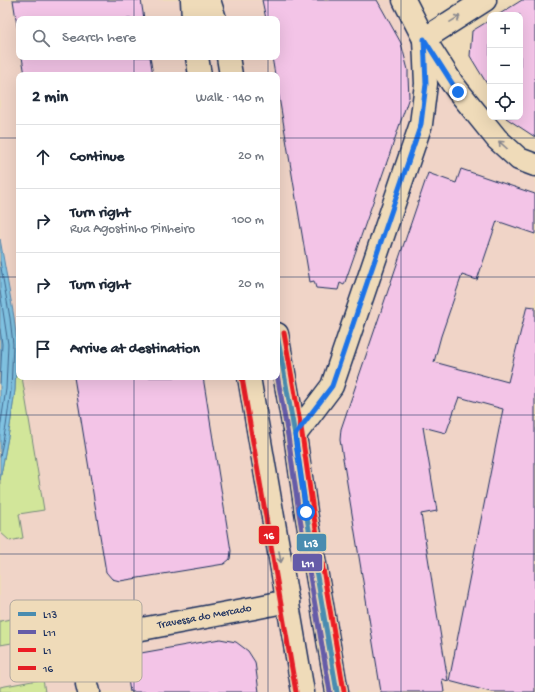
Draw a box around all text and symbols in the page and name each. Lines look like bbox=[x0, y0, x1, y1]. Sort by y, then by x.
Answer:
map controls bbox=[487, 12, 523, 120]
button: + bbox=[487, 12, 523, 48]
one-way arrow bbox=[449, 15, 461, 23]
search box bbox=[16, 16, 280, 60]
icon: search bbox=[30, 27, 52, 49]
text: Search here bbox=[62, 29, 136, 47]
button: − bbox=[487, 48, 523, 84]
route end bbox=[449, 83, 467, 101]
button: locate bbox=[487, 84, 523, 120]
text: 2 min bbox=[32, 88, 68, 108]
text: Walk · 140 m bbox=[196, 91, 264, 106]
one-way arrow bbox=[497, 140, 508, 149]
icon: ahead bbox=[32, 146, 54, 168]
text: Continue bbox=[70, 148, 124, 166]
text: 20 m bbox=[238, 149, 264, 164]
text: Turn right bbox=[70, 204, 130, 222]
icon: right bbox=[32, 210, 54, 232]
text: 100 m bbox=[232, 213, 264, 228]
text: Rua Agostinho Pinheiro bbox=[70, 222, 195, 237]
icon: right bbox=[32, 274, 54, 296]
text: Turn right bbox=[70, 276, 130, 294]
text: 20 m bbox=[238, 277, 264, 292]
icon: arrive bbox=[32, 338, 54, 360]
text: Arrive at destination bbox=[70, 340, 200, 358]
route start bbox=[297, 503, 315, 521]
line badge: 16 bbox=[258, 525, 280, 545]
text: 16 bbox=[263, 531, 274, 543]
line badge: L13 bbox=[296, 533, 327, 552]
text: L13 bbox=[304, 539, 318, 551]
one-way arrow bbox=[276, 550, 284, 563]
line badge: L11 bbox=[292, 553, 323, 572]
text: L11 bbox=[302, 559, 314, 571]
legend bbox=[10, 600, 142, 682]
street label: Travessa do Mercado bbox=[155, 602, 253, 632]
text: L13 bbox=[43, 610, 57, 622]
text: L11 bbox=[43, 628, 56, 640]
text: L1 bbox=[43, 646, 51, 658]
text: 16 bbox=[42, 664, 53, 676]

